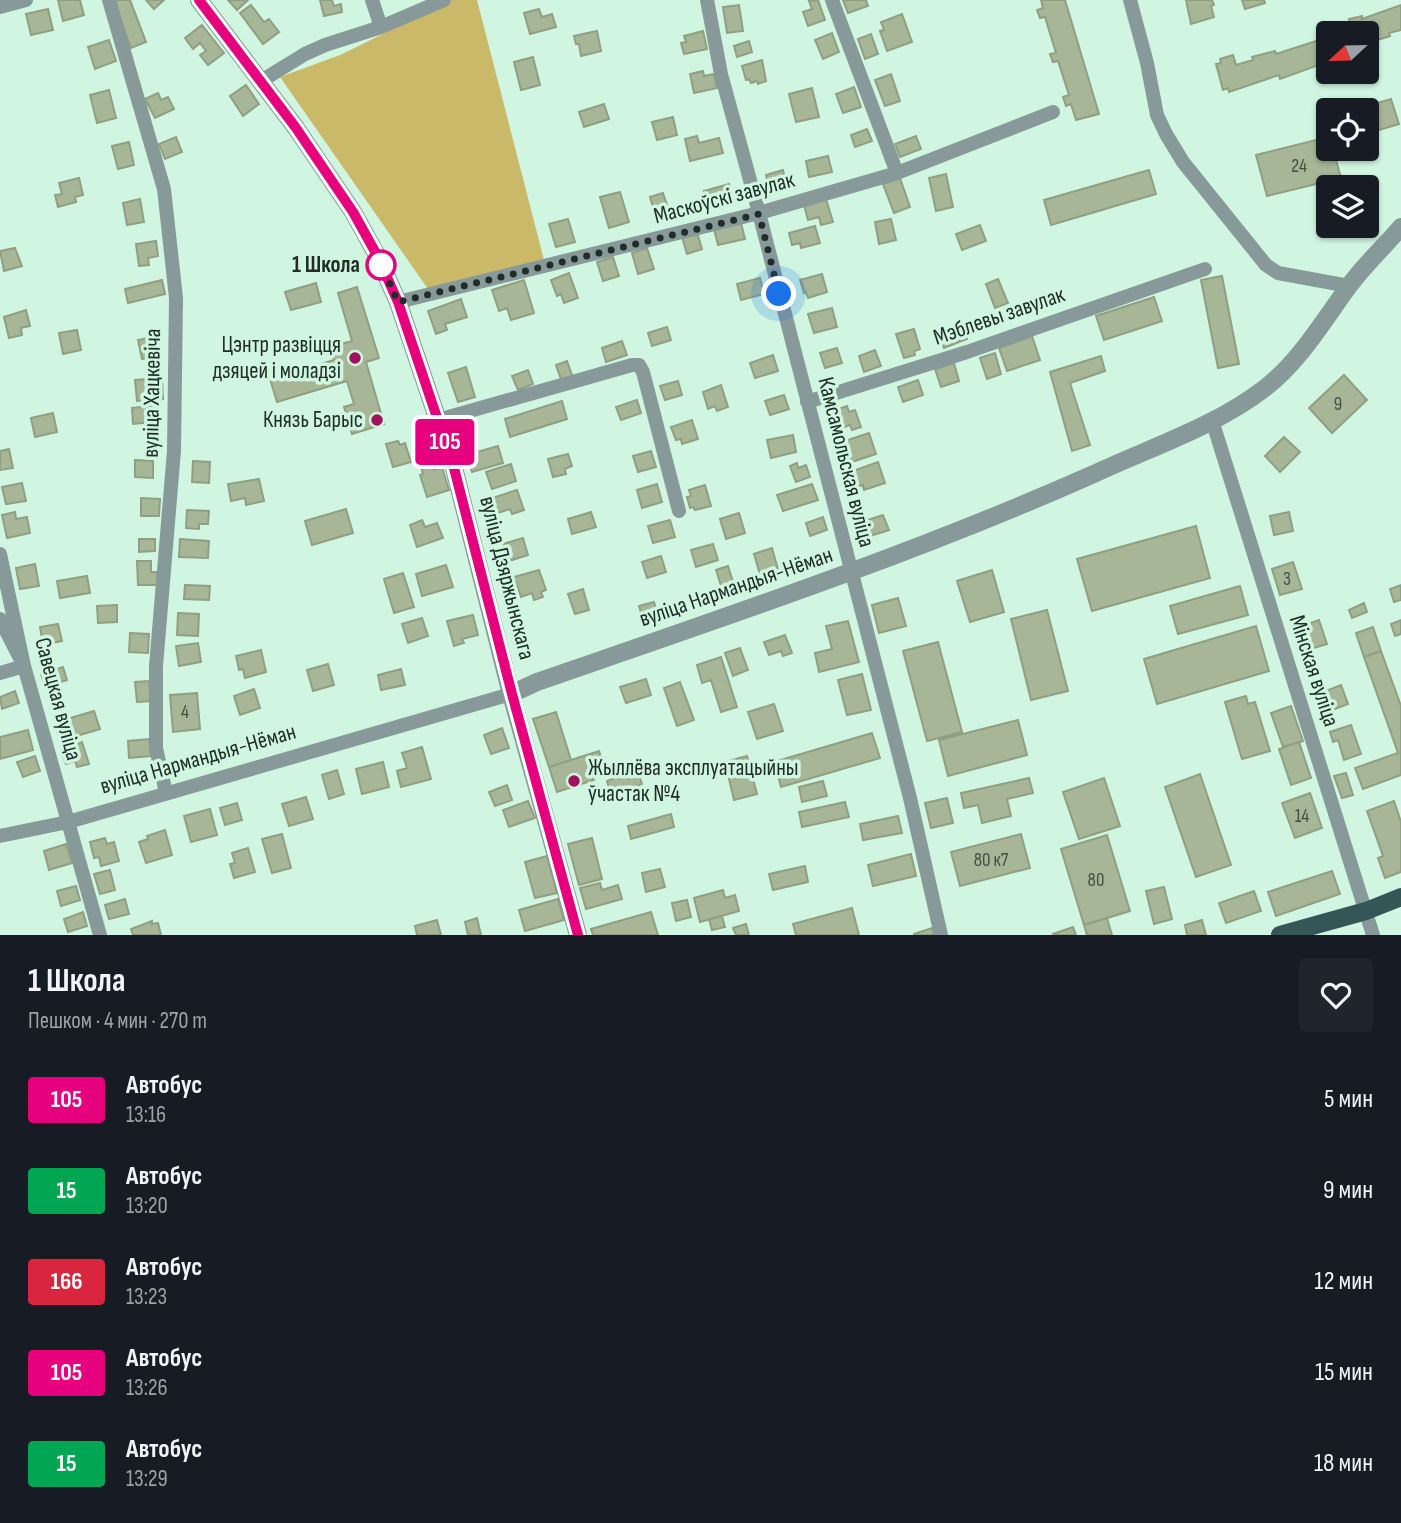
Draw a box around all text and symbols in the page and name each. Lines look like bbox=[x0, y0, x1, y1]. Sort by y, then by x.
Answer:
north arrow bbox=[1316, 21, 1379, 84]
map controls bbox=[1316, 21, 1379, 238]
button: locate bbox=[1316, 98, 1379, 161]
house number: 24 bbox=[1291, 155, 1307, 178]
street label: Маскоўскі завулак bbox=[651, 166, 798, 230]
button: layers bbox=[1316, 175, 1379, 238]
marker: 1 Школа bbox=[366, 250, 396, 280]
place label: 1 Школа bbox=[292, 251, 360, 279]
your location bbox=[761, 276, 796, 311]
street label: Мэблевы завулак bbox=[930, 280, 1069, 352]
street label: вуліца Хацкевіча bbox=[137, 328, 167, 458]
place label: Цэнтр развіцця дзяцей і моладзі bbox=[212, 331, 341, 385]
marker: Цэнтр развіцця дзяцей і моладзі bbox=[347, 350, 363, 366]
street label: Камсамольская вуліца bbox=[811, 374, 881, 550]
house number: 9 bbox=[1334, 393, 1342, 416]
place label: Князь Барыс bbox=[263, 406, 363, 434]
marker: Князь Барыс bbox=[369, 412, 385, 428]
line badge: 105 bbox=[405, 419, 485, 465]
text: 105 bbox=[429, 427, 461, 456]
street label: вуліца Дзяржынскага bbox=[473, 493, 541, 663]
street label: вуліца Нармандыя-Нёман bbox=[636, 541, 836, 633]
house number: 3 bbox=[1283, 568, 1291, 591]
street label: Мінская вуліца bbox=[1283, 612, 1345, 730]
street label: Савецкая вуліца bbox=[28, 635, 88, 763]
house number: 4 bbox=[181, 701, 189, 724]
street label: вуліца Нармандыя-Нёман bbox=[97, 718, 299, 800]
place label: Жыллёва эксплуатацыйны ўчастак №4 bbox=[588, 754, 799, 808]
marker: Жыллёва эксплуатацыйны ўчастак №4 bbox=[566, 773, 582, 789]
house number: 14 bbox=[1295, 805, 1309, 828]
house number: 80 к7 bbox=[974, 849, 1009, 872]
house number: 80 bbox=[1088, 869, 1104, 892]
button: heart bbox=[1299, 958, 1373, 1032]
text: 1 Школа bbox=[28, 961, 125, 1001]
text: Пешком · 4 мин · 270 m bbox=[28, 1007, 207, 1035]
text: Автобус bbox=[126, 1070, 202, 1101]
text: 5 мин bbox=[1324, 1084, 1373, 1115]
text: 105 bbox=[51, 1085, 82, 1114]
text: 13:16 bbox=[126, 1101, 166, 1129]
text: Автобус bbox=[126, 1161, 202, 1192]
text: 9 мин bbox=[1323, 1175, 1373, 1206]
text: 15 bbox=[57, 1176, 77, 1205]
text: 13:20 bbox=[126, 1192, 168, 1220]
text: Автобус bbox=[126, 1252, 202, 1283]
text: 12 мин bbox=[1314, 1266, 1373, 1297]
text: 166 bbox=[50, 1267, 83, 1296]
text: 13:23 bbox=[126, 1283, 167, 1311]
text: Автобус bbox=[126, 1343, 202, 1374]
text: 15 мин bbox=[1315, 1357, 1373, 1388]
text: 105 bbox=[51, 1358, 82, 1387]
text: 13:26 bbox=[126, 1374, 168, 1402]
text: Автобус bbox=[126, 1434, 202, 1465]
text: 18 мин bbox=[1314, 1448, 1373, 1479]
text: 15 bbox=[57, 1449, 77, 1478]
text: 13:29 bbox=[126, 1465, 168, 1493]

